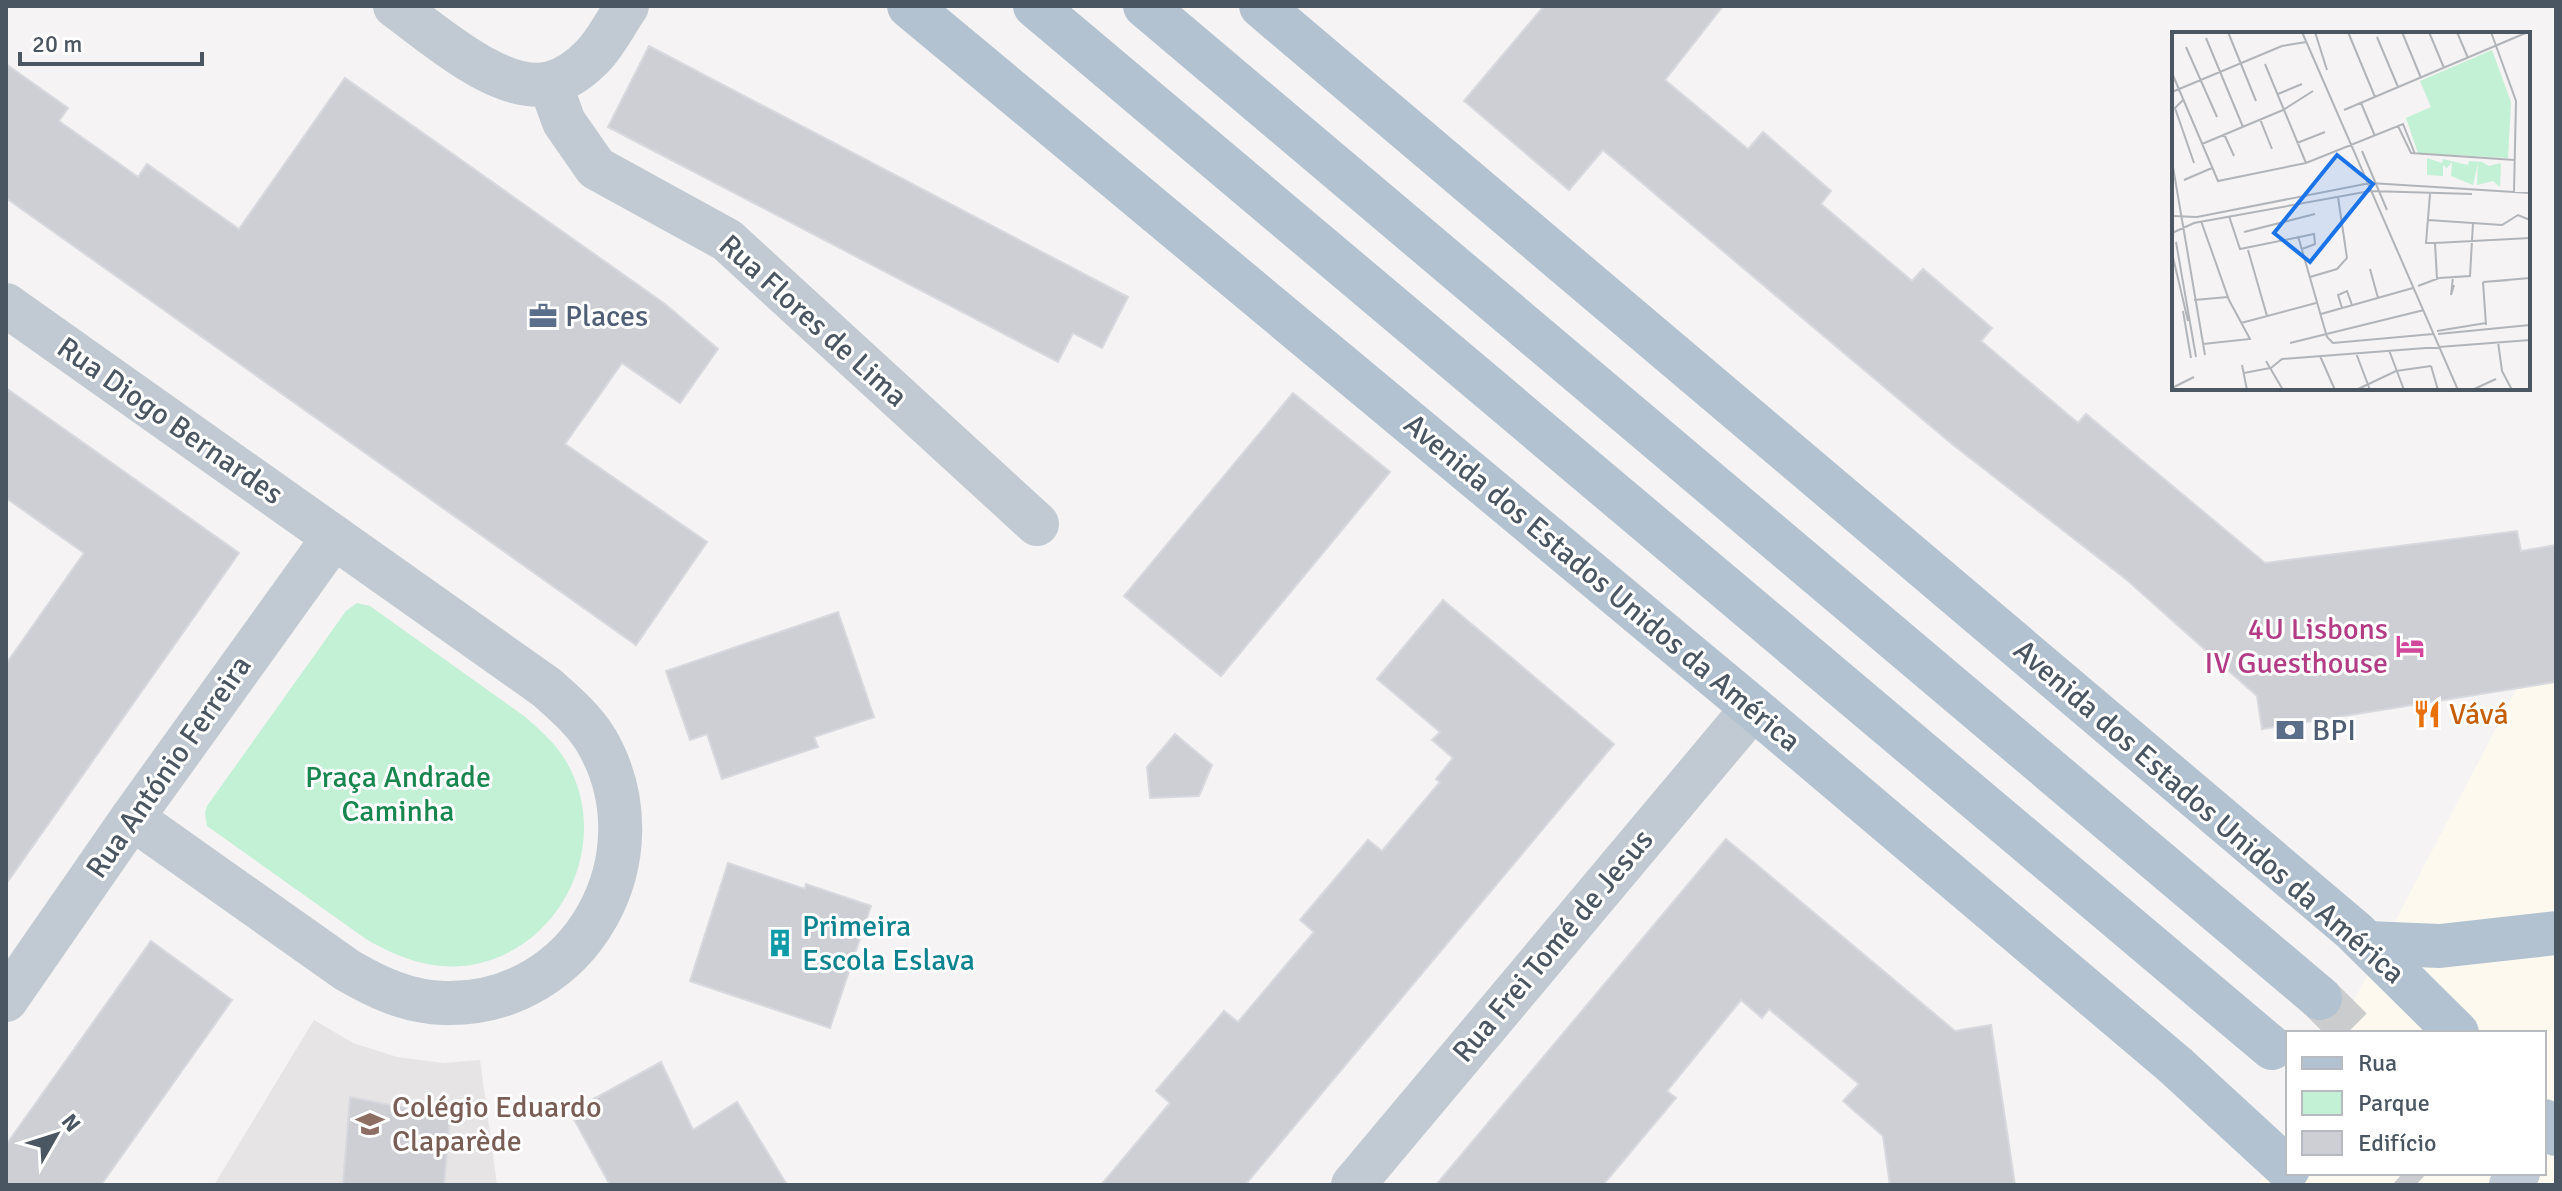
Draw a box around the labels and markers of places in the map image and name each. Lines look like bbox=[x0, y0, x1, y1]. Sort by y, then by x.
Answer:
place label: Places bbox=[565, 298, 648, 335]
office icon: Places bbox=[528, 301, 558, 331]
place label: 4U Lisbons IV Guesthouse bbox=[2205, 611, 2388, 682]
hotel icon: 4U Lisbons IV Guesthouse bbox=[2395, 631, 2425, 661]
place label: Vává bbox=[2449, 696, 2509, 733]
restaurant icon: Vává bbox=[2412, 699, 2442, 729]
place label: BPI bbox=[2312, 712, 2356, 749]
bank icon: BPI bbox=[2275, 715, 2305, 745]
place label: Primeira Escola Eslava bbox=[802, 908, 975, 979]
building icon: Primeira Escola Eslava bbox=[765, 928, 795, 958]
place label: Colégio Eduardo Claparède bbox=[392, 1089, 602, 1160]
school or university icon: Colégio Eduardo Claparède bbox=[355, 1109, 385, 1139]

